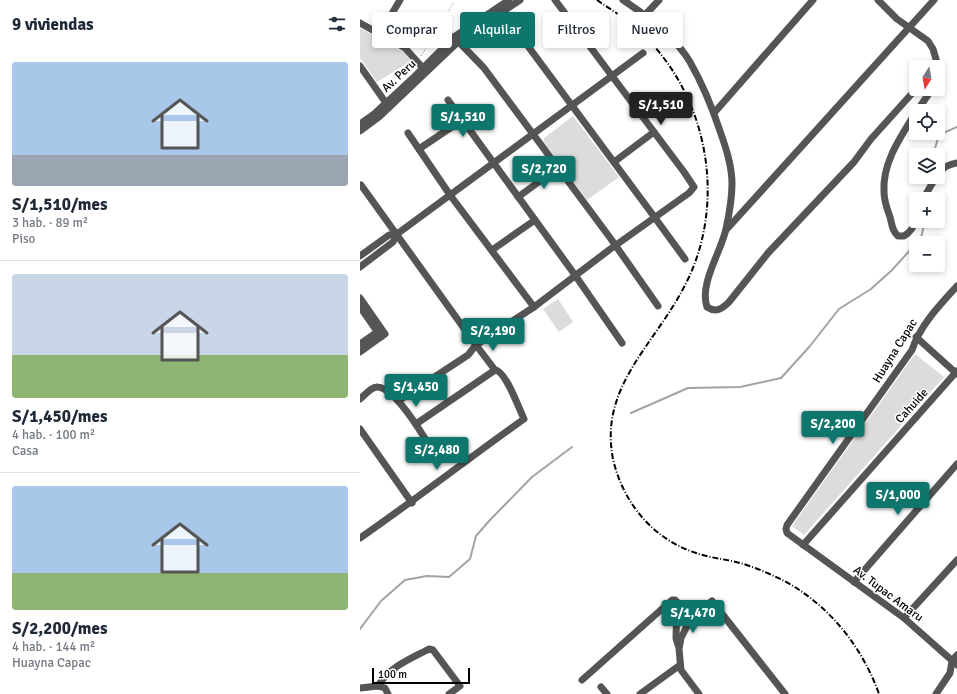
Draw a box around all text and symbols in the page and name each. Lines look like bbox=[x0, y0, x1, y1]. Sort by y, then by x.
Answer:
chip: Comprar bbox=[372, 12, 452, 48]
chip: Alquilar bbox=[460, 12, 535, 48]
chip: Filtros bbox=[543, 12, 609, 48]
chip: Nuevo bbox=[617, 12, 683, 48]
icon: filters bbox=[326, 13, 348, 35]
text: 9 viviendas bbox=[12, 14, 94, 35]
street label: Av. Peru bbox=[379, 56, 419, 96]
north arrow bbox=[909, 60, 945, 96]
map controls bbox=[909, 60, 945, 272]
icon: home bbox=[144, 88, 216, 160]
pin: S/1,510 bbox=[624, 92, 698, 126]
text: S/1,510 bbox=[638, 97, 684, 113]
pin: S/1,510 bbox=[426, 104, 500, 138]
button: locate bbox=[909, 104, 945, 140]
text: S/1,510 bbox=[440, 109, 486, 125]
button: layers bbox=[909, 148, 945, 184]
pin: S/2,720 bbox=[507, 156, 581, 190]
text: S/2,720 bbox=[521, 161, 567, 177]
button: + bbox=[909, 192, 945, 228]
text: S/1,510/mes bbox=[12, 194, 108, 215]
text: 3 hab. · 89 m² bbox=[12, 215, 88, 231]
text: Piso bbox=[12, 231, 35, 247]
button: − bbox=[909, 236, 945, 272]
icon: home bbox=[144, 300, 216, 372]
street label: Huayna Capac bbox=[869, 316, 921, 386]
pin: S/2,190 bbox=[456, 318, 530, 352]
text: S/2,190 bbox=[470, 323, 516, 339]
pin: S/1,450 bbox=[379, 374, 453, 408]
text: S/1,450 bbox=[393, 379, 439, 395]
street label: Cahuide bbox=[892, 385, 932, 427]
text: S/1,450/mes bbox=[12, 406, 108, 427]
pin: S/2,200 bbox=[796, 411, 870, 445]
text: S/2,200 bbox=[810, 416, 856, 432]
text: 4 hab. · 100 m² bbox=[12, 427, 95, 443]
pin: S/2,480 bbox=[400, 437, 474, 471]
text: S/2,480 bbox=[414, 442, 460, 458]
text: Casa bbox=[12, 443, 39, 459]
pin: S/1,000 bbox=[861, 482, 935, 516]
text: S/1,000 bbox=[875, 487, 921, 503]
icon: home bbox=[144, 512, 216, 584]
street label: Av. Tupac Amaru bbox=[850, 563, 926, 625]
pin: S/1,470 bbox=[656, 600, 730, 634]
text: S/1,470 bbox=[670, 605, 716, 621]
text: S/2,200/mes bbox=[12, 618, 108, 639]
text: 4 hab. · 144 m² bbox=[12, 639, 95, 655]
text: Huayna Capac bbox=[12, 655, 91, 671]
scale bar bbox=[372, 666, 470, 685]
text: 100 m bbox=[378, 668, 407, 681]

